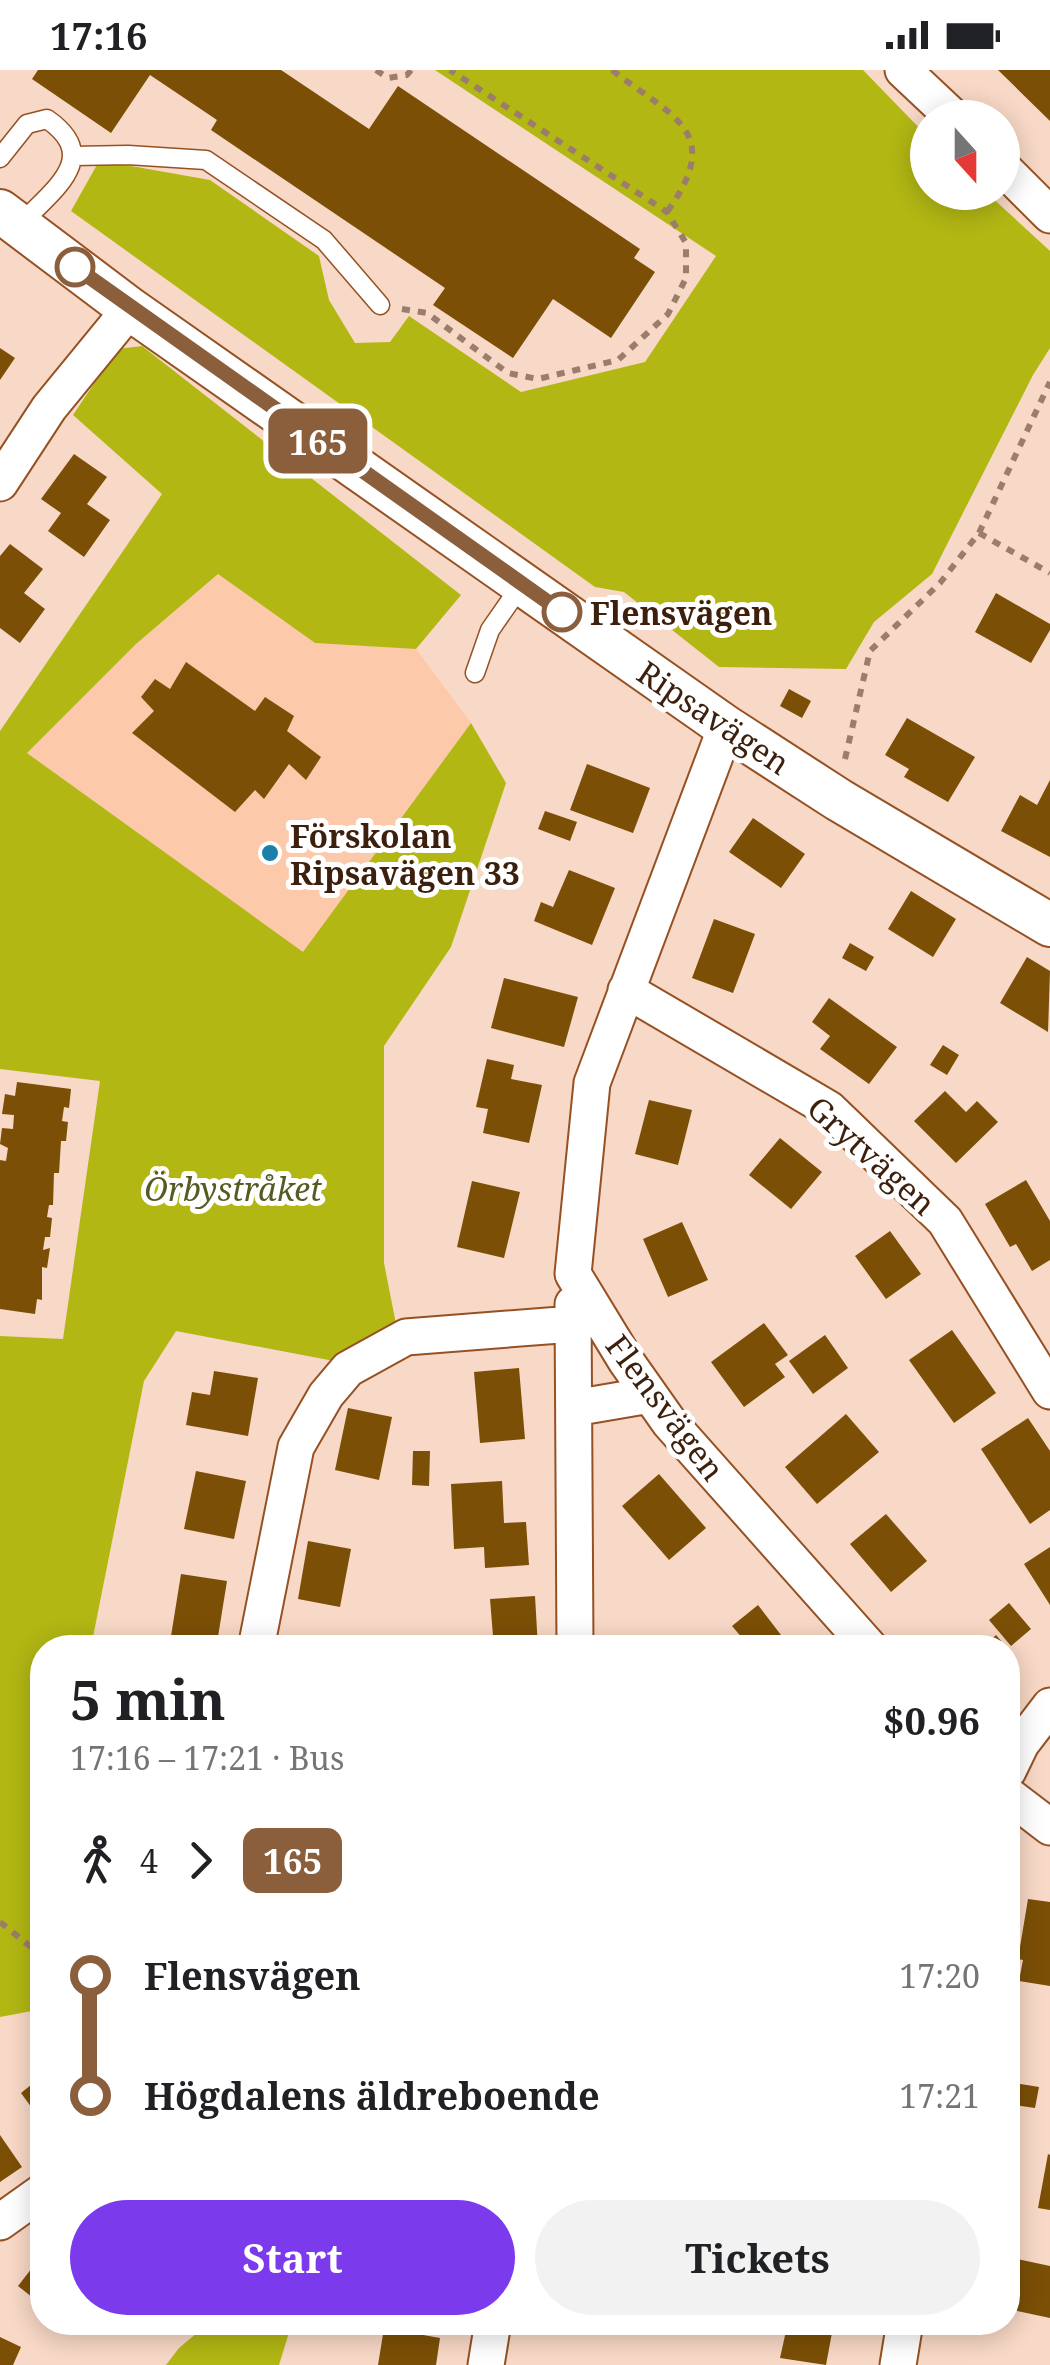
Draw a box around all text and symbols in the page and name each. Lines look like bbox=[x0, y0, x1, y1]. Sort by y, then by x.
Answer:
text: 17:16 bbox=[50, 9, 147, 61]
north arrow bbox=[910, 100, 1020, 210]
map controls bbox=[910, 100, 1020, 210]
unlabelled marker bbox=[56, 248, 94, 286]
line badge: 165 bbox=[260, 408, 376, 474]
text: 165 bbox=[288, 418, 348, 465]
place label: Flensvägen bbox=[590, 591, 772, 634]
marker: Flensvägen bbox=[543, 593, 581, 631]
street label: Ripsavägen bbox=[629, 650, 799, 784]
place label: Förskolan Ripsavägen 33 bbox=[290, 814, 520, 894]
marker: Förskolan Ripsavägen 33 bbox=[259, 842, 281, 864]
street label: Grytvägen bbox=[799, 1086, 945, 1224]
park label: Örbystråket bbox=[144, 1167, 322, 1210]
street label: Flensvägen bbox=[597, 1325, 735, 1489]
text: 5 min bbox=[70, 1661, 226, 1736]
text: $0.96 bbox=[883, 1694, 980, 1746]
text: 17:16 – 17:21 · Bus bbox=[70, 1736, 344, 1779]
icon: walk bbox=[70, 1833, 125, 1888]
icon: forward bbox=[173, 1833, 228, 1888]
text: 165 bbox=[263, 1837, 322, 1884]
text: 4 bbox=[140, 1839, 158, 1882]
text: Flensvägen bbox=[144, 1949, 361, 2001]
text: 17:20 bbox=[899, 1954, 980, 1997]
text: Högdalens äldreboende bbox=[144, 2069, 600, 2121]
text: 17:21 bbox=[899, 2074, 980, 2117]
button: Start bbox=[70, 2200, 515, 2315]
button: Tickets bbox=[535, 2200, 980, 2315]

